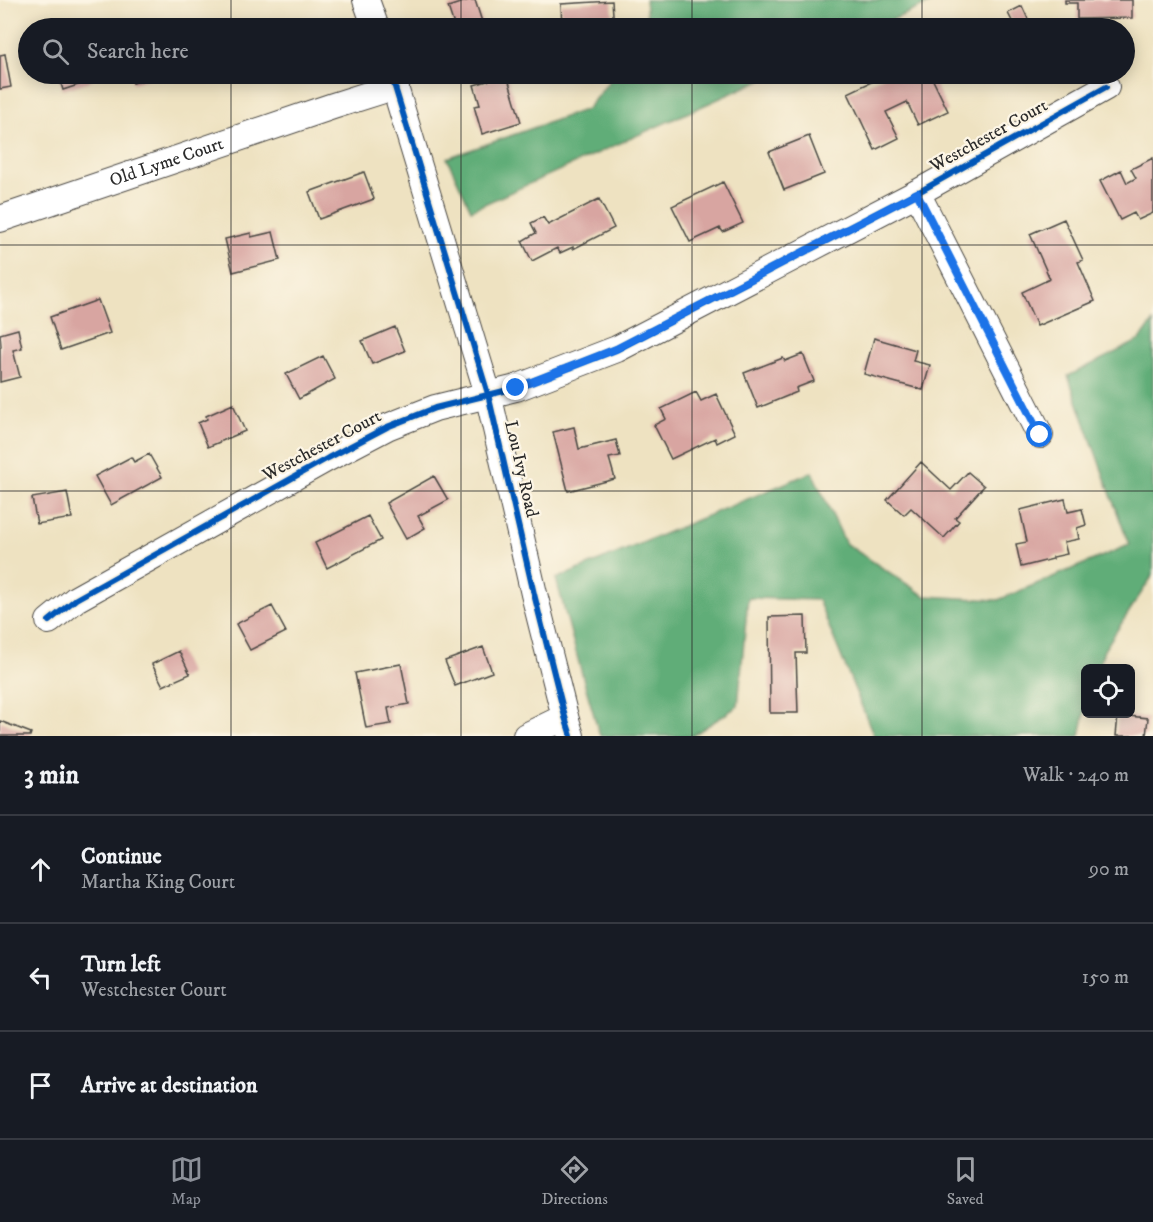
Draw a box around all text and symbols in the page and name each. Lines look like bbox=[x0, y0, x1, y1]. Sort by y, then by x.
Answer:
search box bbox=[18, 18, 1135, 84]
icon: search bbox=[39, 35, 72, 68]
text: Search here bbox=[87, 38, 189, 65]
street label: Westchester Court bbox=[925, 94, 1052, 178]
street label: Old Lyme Court bbox=[107, 133, 227, 192]
route end bbox=[502, 374, 528, 400]
street label: Westchester Court bbox=[258, 405, 385, 487]
street label: Lou Ivy Road bbox=[499, 418, 543, 520]
route start bbox=[1026, 421, 1052, 447]
map controls bbox=[1081, 664, 1135, 718]
button: locate bbox=[1081, 664, 1135, 718]
text: 3 min bbox=[24, 759, 79, 792]
text: Walk · 240 m bbox=[1023, 763, 1129, 788]
text: Continue bbox=[81, 843, 162, 870]
icon: ahead bbox=[24, 853, 57, 886]
text: 90 m bbox=[1089, 857, 1129, 882]
text: Martha King Court bbox=[81, 870, 235, 895]
text: Turn left bbox=[81, 951, 161, 978]
icon: left bbox=[24, 961, 57, 994]
text: 150 m bbox=[1082, 965, 1129, 990]
text: Westchester Court bbox=[81, 978, 227, 1003]
icon: arrive bbox=[24, 1069, 57, 1102]
text: Arrive at destination bbox=[81, 1072, 258, 1099]
tab: Map bbox=[170, 1153, 203, 1209]
tab: Directions bbox=[542, 1153, 608, 1209]
tab: Saved bbox=[947, 1153, 984, 1209]

